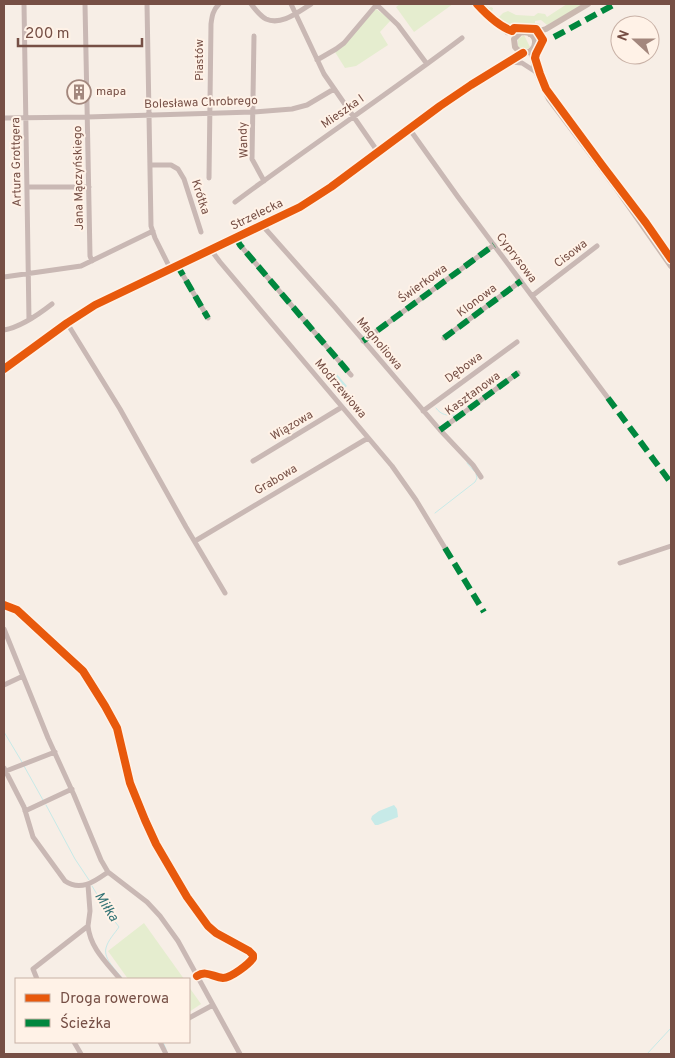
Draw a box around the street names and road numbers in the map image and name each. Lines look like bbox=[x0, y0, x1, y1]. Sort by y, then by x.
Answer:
street label: Piastów bbox=[192, 39, 208, 81]
street label: Mieszka I bbox=[318, 91, 368, 133]
street label: Bolesława Chrobrego bbox=[144, 93, 258, 113]
street label: Artura Grottgera bbox=[8, 117, 26, 207]
street label: Wandy bbox=[235, 122, 253, 158]
street label: Jana Mączyńskiego bbox=[70, 125, 88, 231]
street label: Krótka bbox=[187, 178, 213, 216]
street label: Strzelecka bbox=[228, 195, 286, 235]
street label: Cyprysowa bbox=[492, 230, 540, 286]
street label: Cisowa bbox=[551, 236, 591, 272]
street label: Świerkowa bbox=[395, 261, 451, 307]
street label: Klonowa bbox=[454, 281, 500, 321]
street label: Magnoliowa bbox=[352, 314, 406, 374]
street label: Dębowa bbox=[442, 349, 486, 387]
street label: Modrzewiowa bbox=[310, 356, 370, 422]
street label: Kasztanowa bbox=[442, 368, 504, 420]
street label: Wiązowa bbox=[268, 407, 316, 445]
street label: Grabowa bbox=[252, 461, 300, 499]

